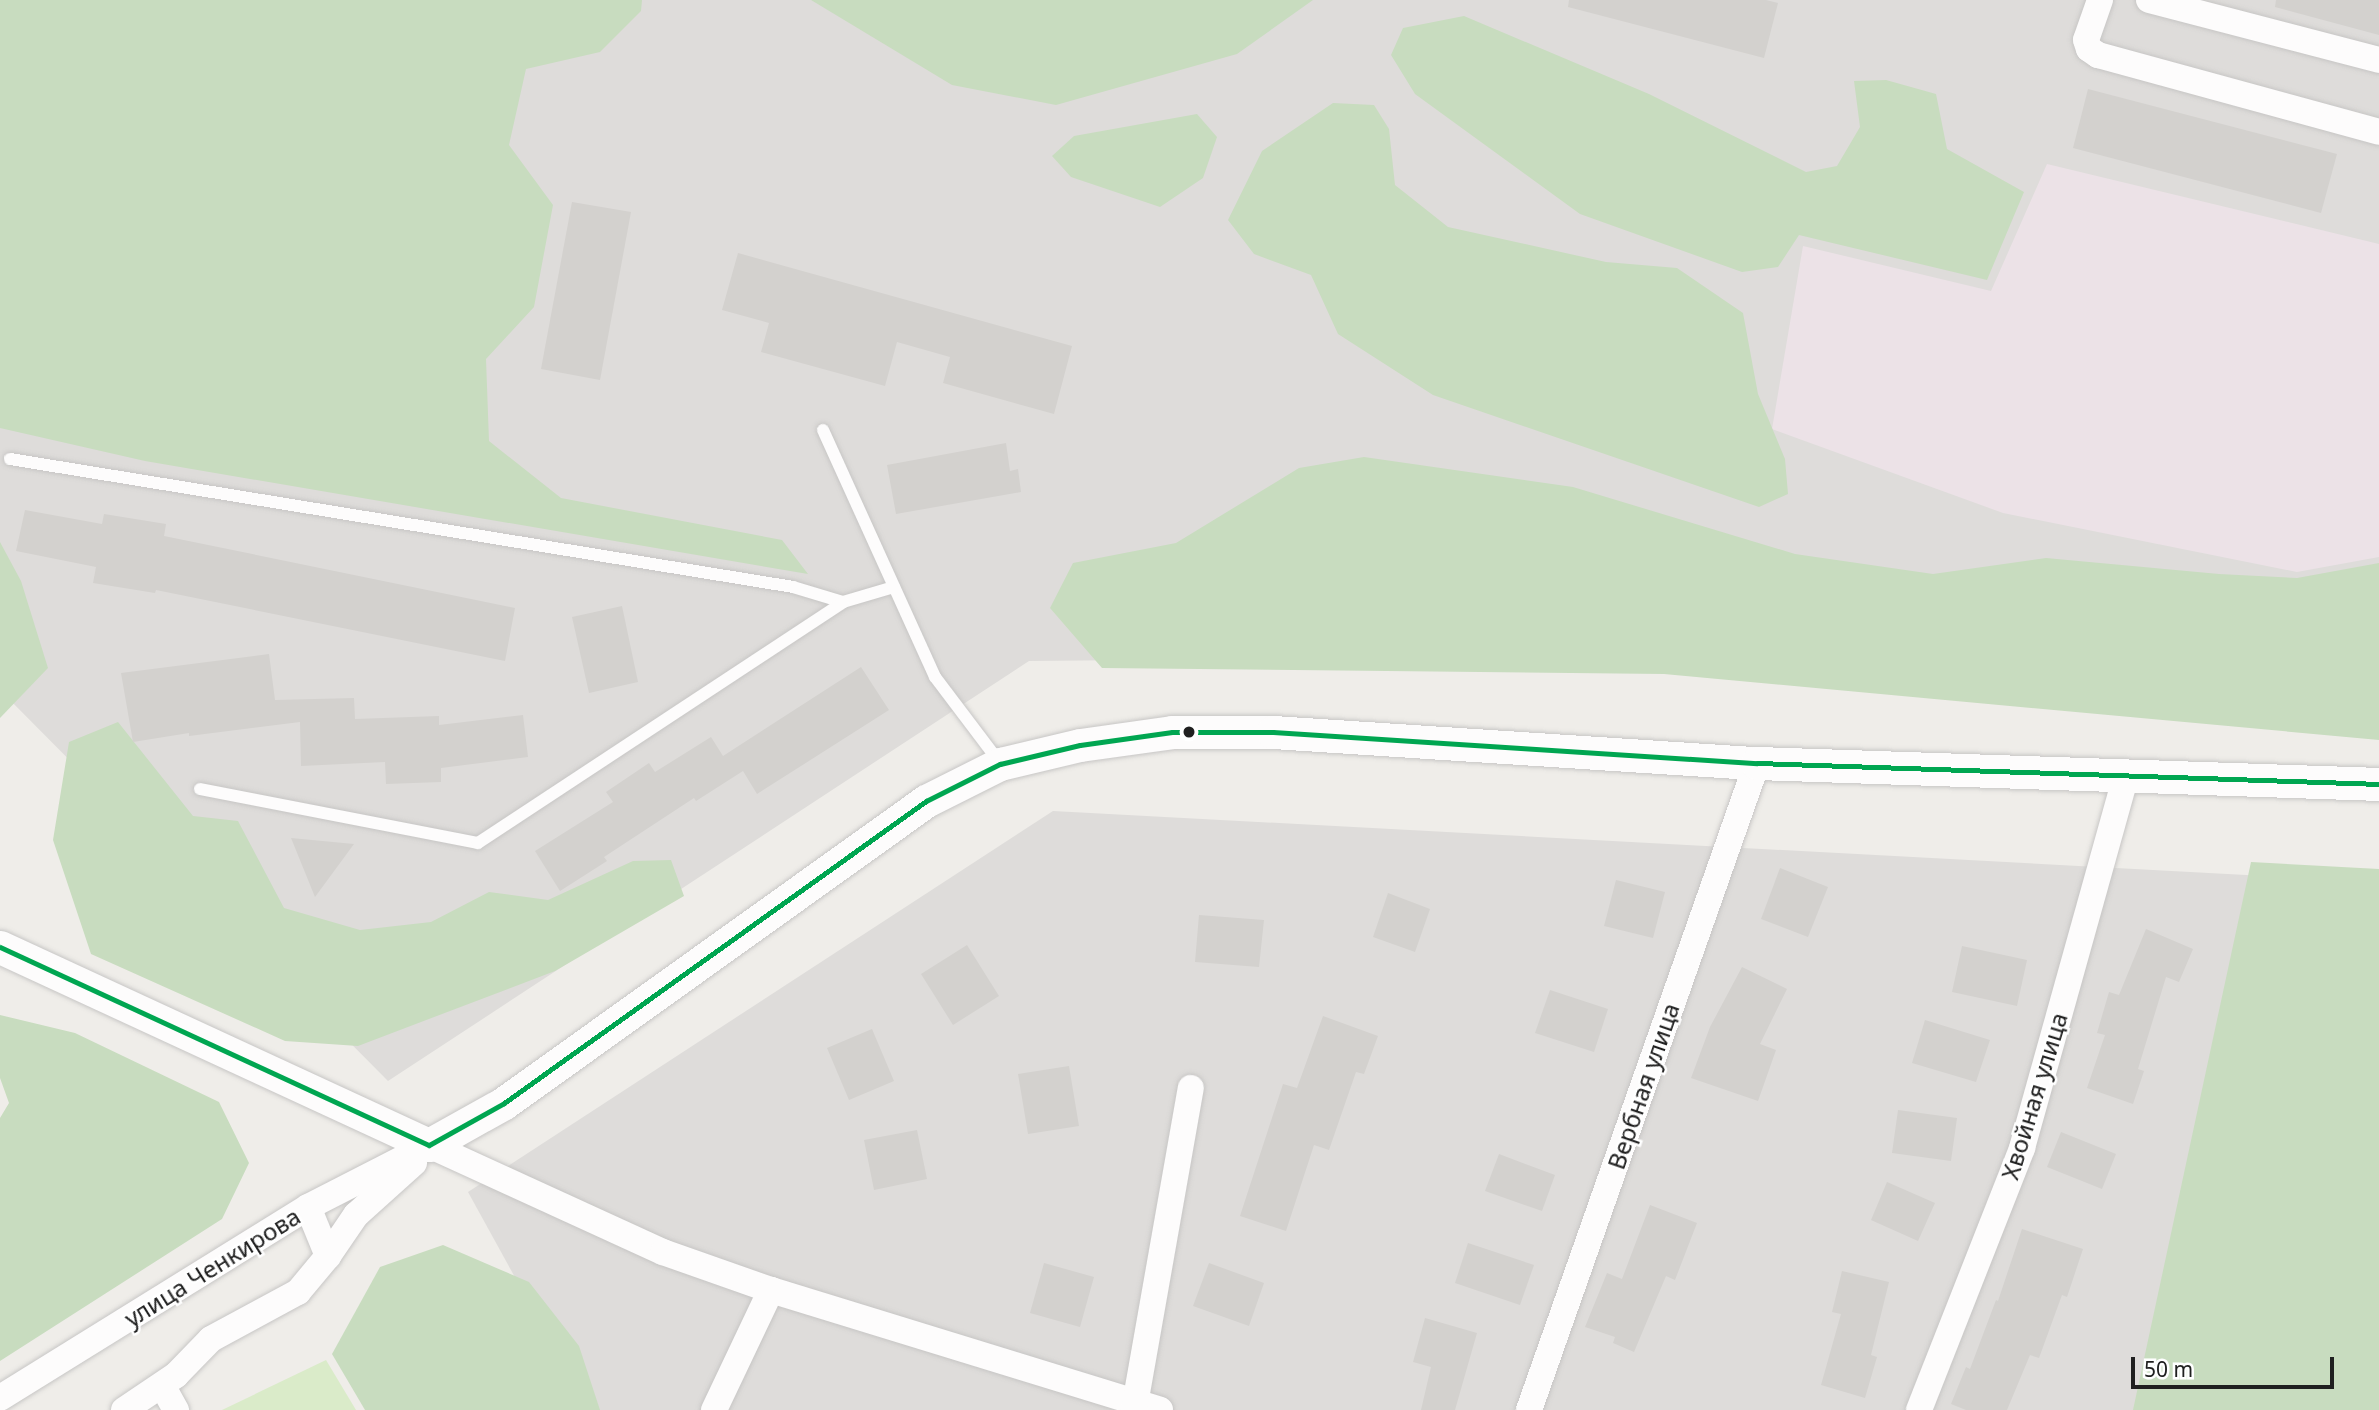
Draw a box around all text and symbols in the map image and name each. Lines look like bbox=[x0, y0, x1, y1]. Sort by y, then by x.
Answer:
unlabelled marker bbox=[1182, 725, 1196, 739]
street label: Вербная улица bbox=[1601, 999, 1685, 1173]
street label: Хвойная улица bbox=[1995, 1009, 2073, 1183]
street label: улица Ченкирова bbox=[119, 1201, 305, 1333]
scale bar bbox=[2134, 1344, 2337, 1388]
text: 50 m bbox=[2144, 1355, 2193, 1383]

